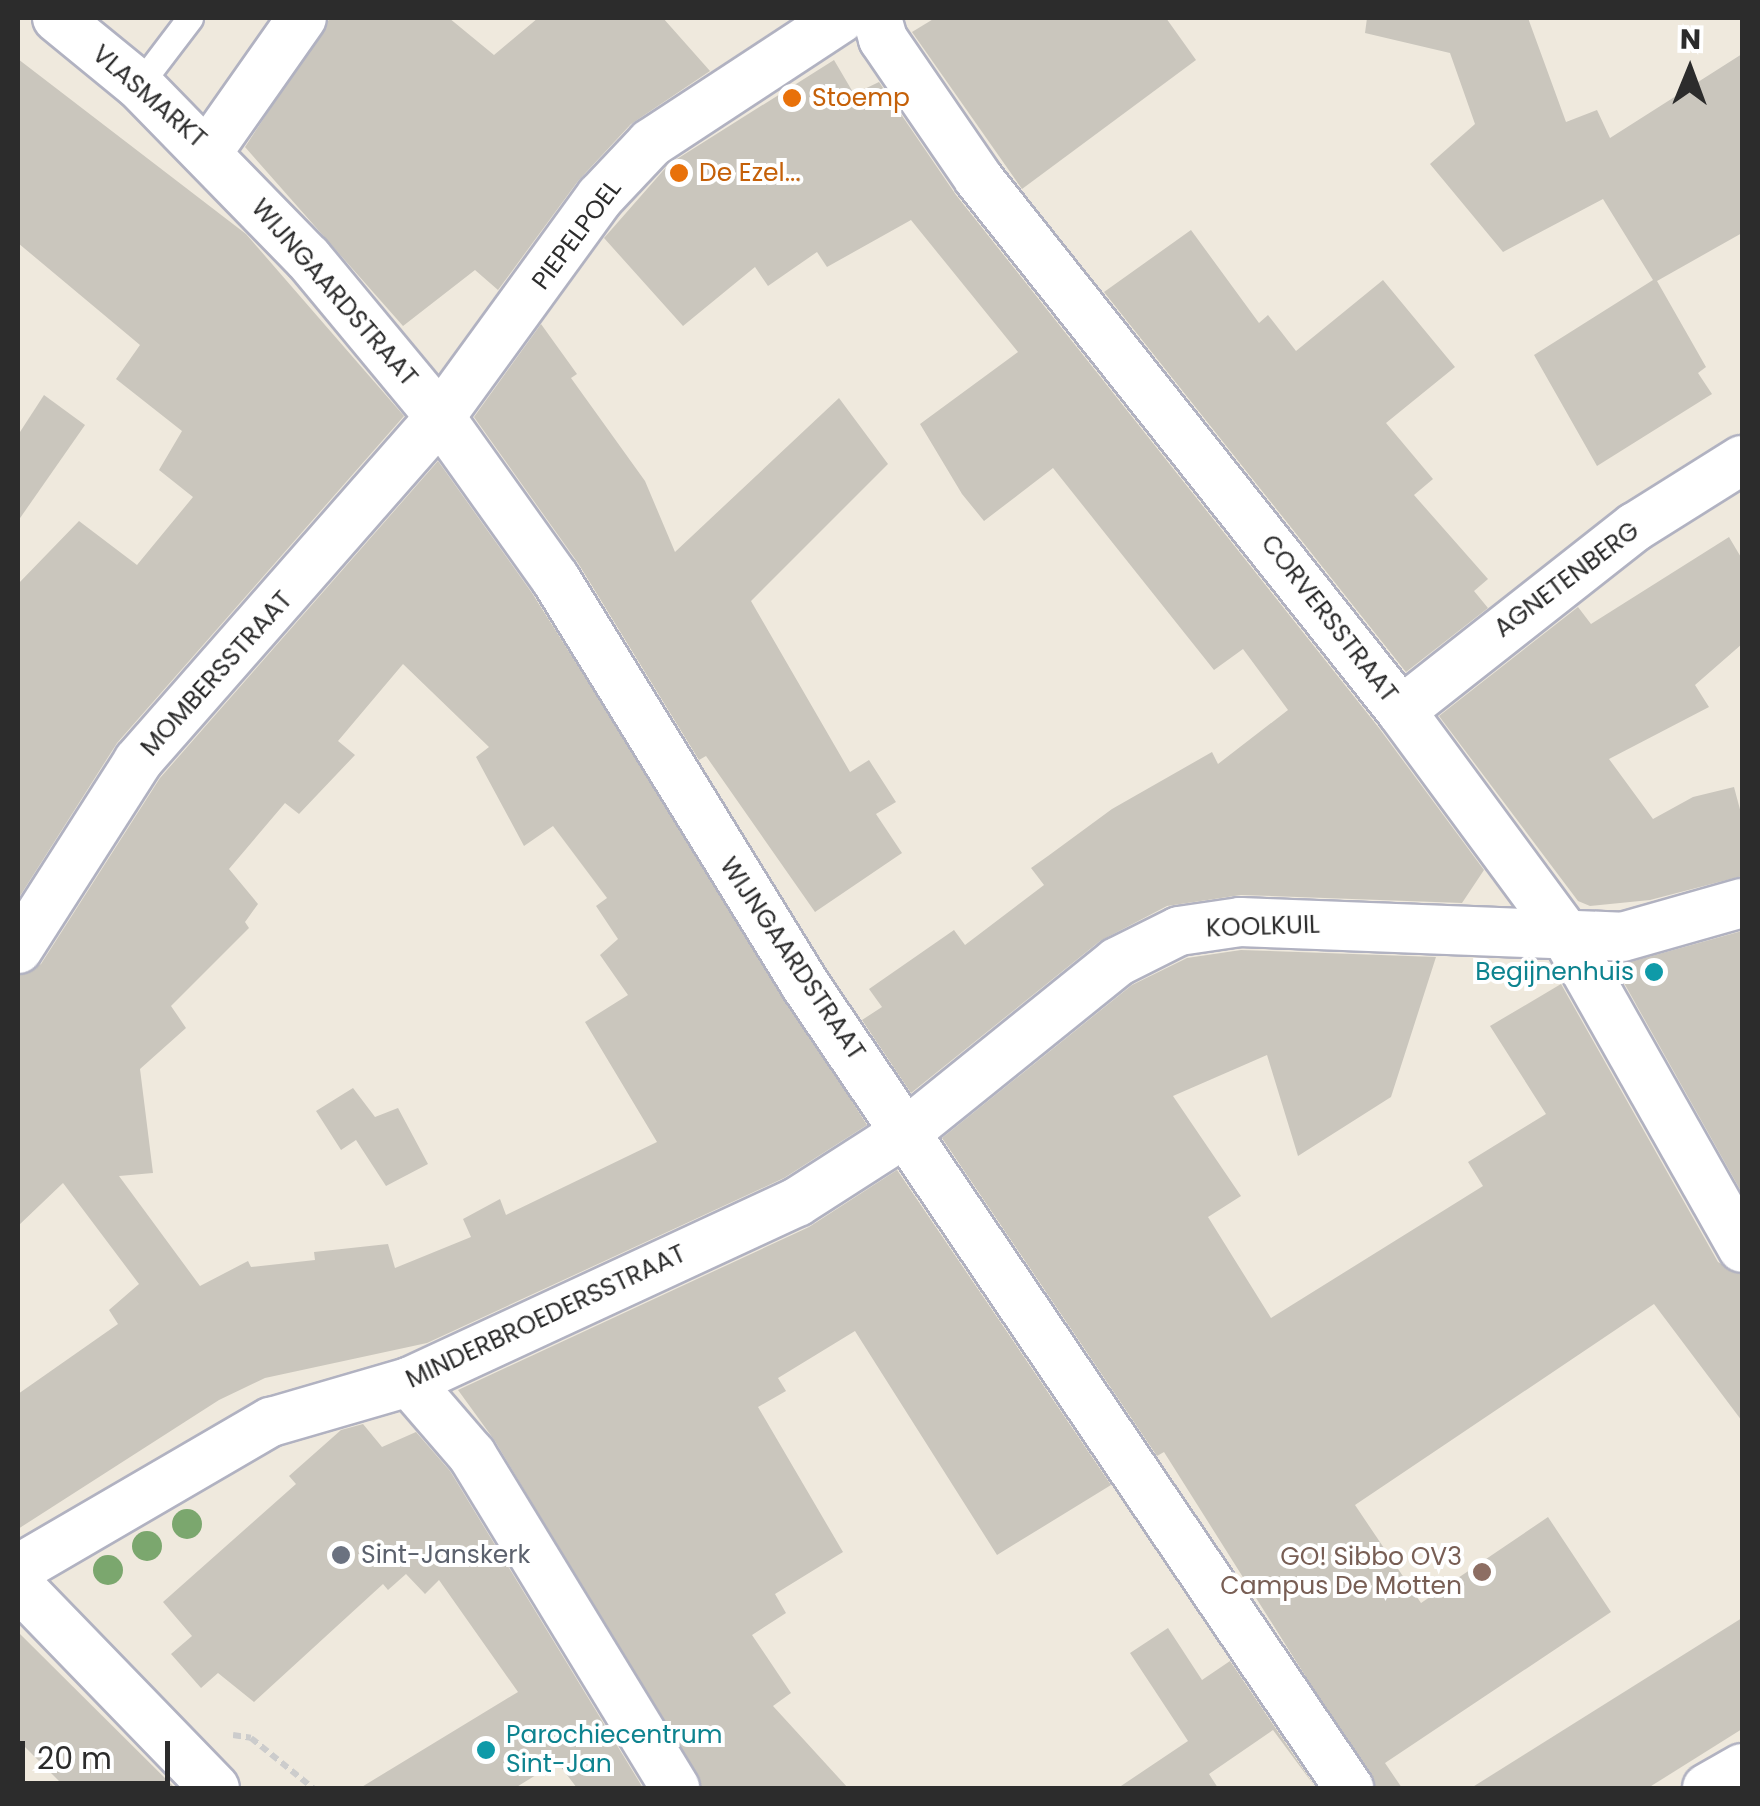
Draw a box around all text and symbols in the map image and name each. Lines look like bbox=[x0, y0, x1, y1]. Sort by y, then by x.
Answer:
north arrow bbox=[1640, 20, 1740, 120]
text: N bbox=[1680, 20, 1701, 59]
street label: VLASMARKT bbox=[86, 39, 212, 155]
place label: Stoemp bbox=[812, 83, 910, 113]
marker: Stoemp bbox=[781, 87, 803, 109]
place label: De Ezel... bbox=[699, 158, 800, 188]
marker: De Ezel... bbox=[668, 162, 690, 184]
street label: PIEPELPOEL bbox=[526, 174, 628, 296]
street label: WIJNGAARDSTRAAT bbox=[245, 193, 423, 393]
street label: AGNETENBERG bbox=[1489, 516, 1645, 644]
street label: CORVERSSTRAAT bbox=[1254, 529, 1404, 709]
street label: MOMBERSSTRAAT bbox=[135, 585, 299, 763]
street label: WIJNGAARDSTRAAT bbox=[713, 852, 871, 1066]
street label: KOOLKUIL bbox=[1206, 910, 1320, 944]
place label: Begijnenhuis bbox=[1475, 957, 1634, 987]
marker: Begijnenhuis bbox=[1643, 961, 1665, 983]
street label: MINDERBROEDERSSTRAAT bbox=[401, 1239, 691, 1395]
place label: Sint-Janskerk bbox=[361, 1540, 530, 1570]
place label: GO! Sibbo OV3 Campus De Motten bbox=[1220, 1543, 1462, 1602]
marker: Sint-Janskerk bbox=[330, 1544, 352, 1566]
marker: GO! Sibbo OV3 Campus De Motten bbox=[1471, 1561, 1493, 1583]
scale bar bbox=[25, 1721, 175, 1783]
place label: Parochiecentrum Sint-Jan bbox=[506, 1721, 722, 1780]
text: 20 m bbox=[37, 1737, 112, 1780]
marker: Parochiecentrum Sint-Jan bbox=[475, 1739, 497, 1761]

